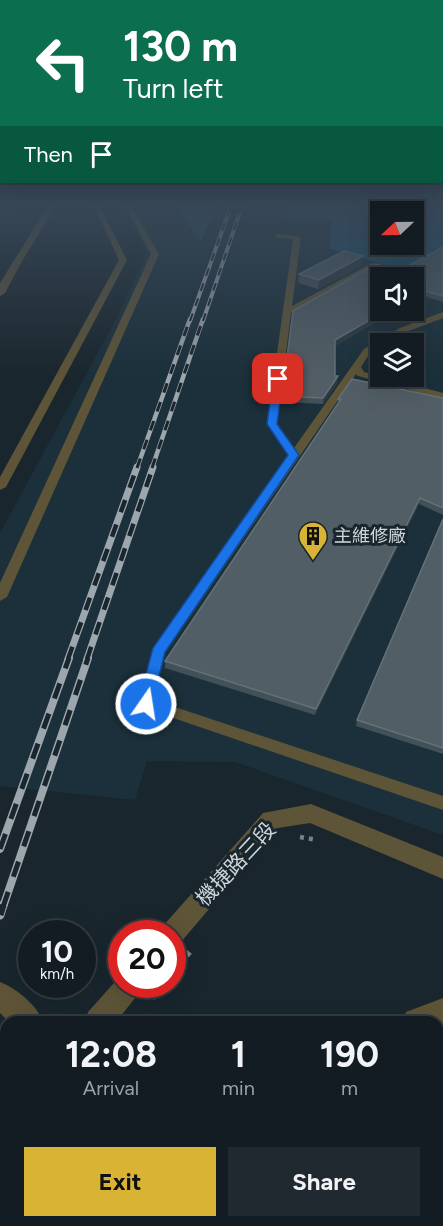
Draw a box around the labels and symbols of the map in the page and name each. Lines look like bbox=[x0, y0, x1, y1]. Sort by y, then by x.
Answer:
north arrow bbox=[370, 201, 424, 255]
pin bbox=[252, 353, 303, 404]
building icon: 主維修廠 bbox=[297, 520, 329, 562]
place label: 主維修廠 bbox=[334, 525, 406, 547]
position arrow bbox=[114, 672, 178, 736]
street label: 機捷路三段 bbox=[191, 817, 281, 911]
speed limit sign: 20 bbox=[108, 920, 186, 998]

